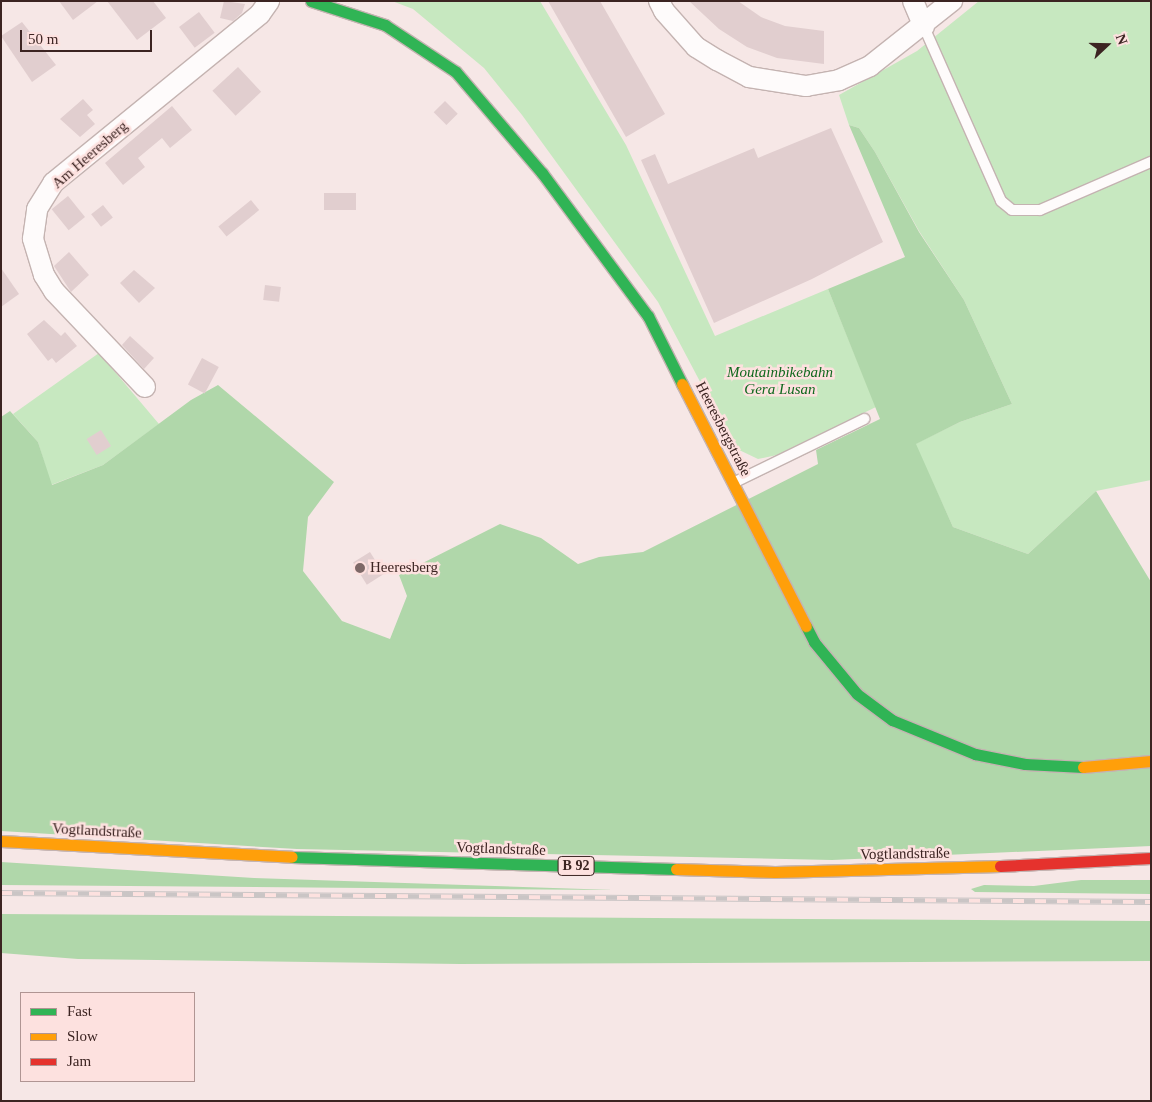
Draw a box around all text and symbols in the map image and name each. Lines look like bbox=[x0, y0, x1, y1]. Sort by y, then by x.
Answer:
scale bar bbox=[22, 20, 155, 52]
north arrow bbox=[1082, 20, 1132, 70]
text: 50 m bbox=[28, 31, 58, 47]
text: N bbox=[1113, 32, 1130, 47]
street label: Am Heeresberg bbox=[49, 117, 131, 193]
park label: Moutainbikebahn Gera Lusan bbox=[727, 363, 833, 398]
street label: Heeresbergstraße bbox=[691, 379, 755, 479]
place label: Heeresberg bbox=[370, 559, 438, 577]
marker: Heeresberg bbox=[354, 562, 366, 574]
street label: Vogtlandstraße bbox=[52, 820, 142, 842]
street label: Vogtlandstraße bbox=[456, 838, 546, 860]
street label: Vogtlandstraße bbox=[860, 844, 950, 864]
road number: B 92 bbox=[557, 854, 595, 878]
legend bbox=[20, 992, 195, 1082]
text: Fast bbox=[67, 1003, 92, 1019]
text: Slow bbox=[67, 1028, 98, 1044]
text: Jam bbox=[67, 1053, 91, 1069]

